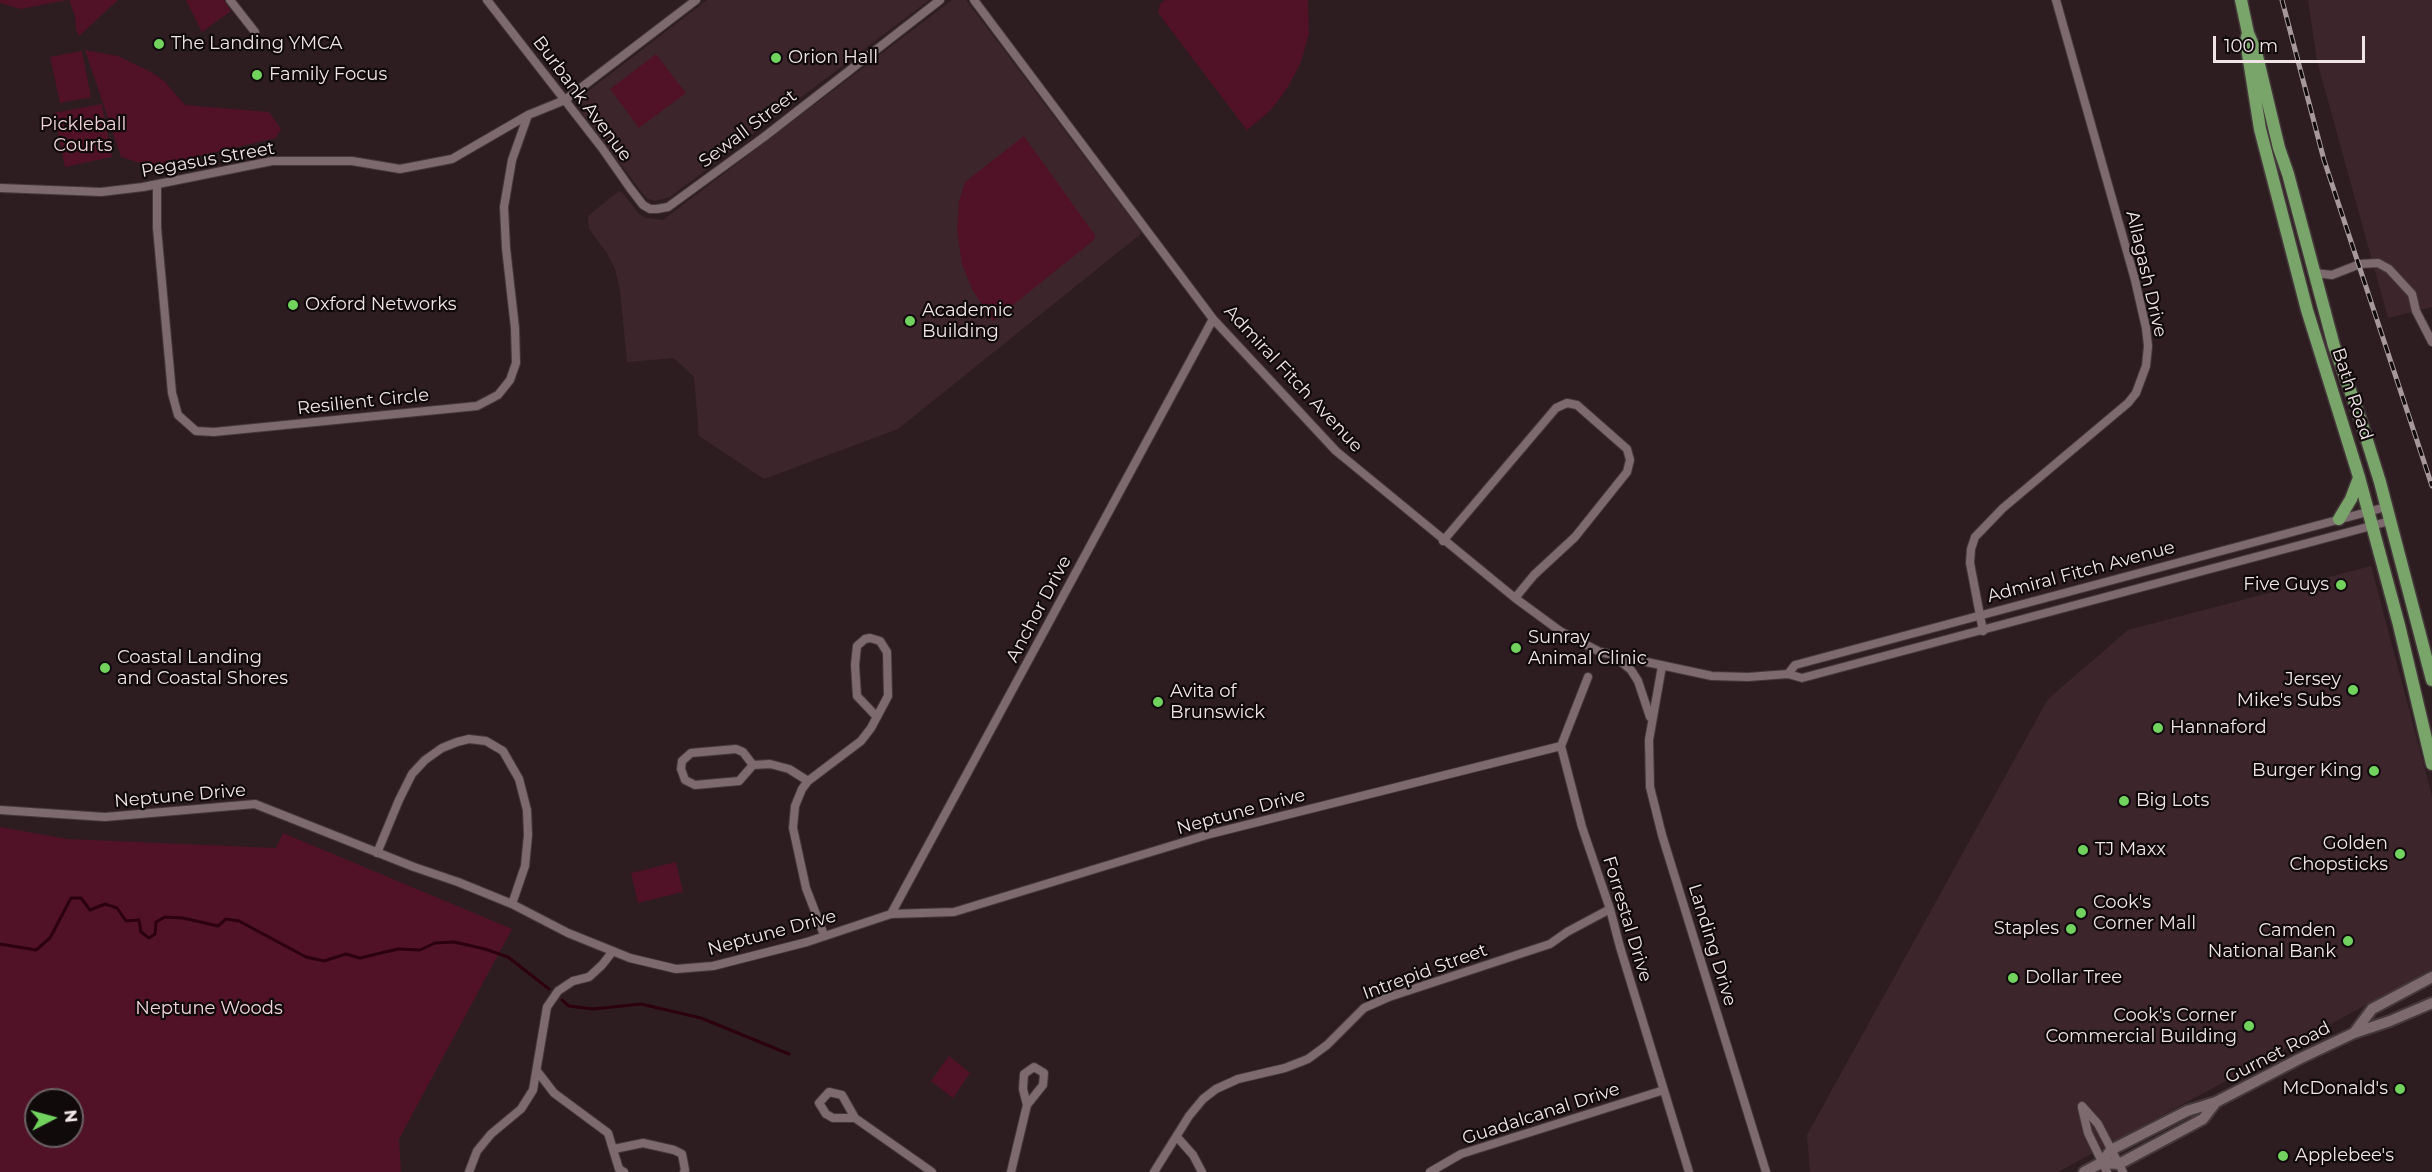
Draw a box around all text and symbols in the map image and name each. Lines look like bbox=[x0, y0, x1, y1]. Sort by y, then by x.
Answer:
scale bar bbox=[2216, 24, 2368, 62]
street label: Burbank Avenue bbox=[528, 32, 636, 166]
place label: The Landing YMCA bbox=[171, 33, 342, 55]
text: 100 m bbox=[2224, 35, 2278, 57]
marker: The Landing YMCA bbox=[152, 37, 166, 51]
place label: Orion Hall bbox=[788, 47, 878, 69]
marker: Orion Hall bbox=[769, 51, 783, 65]
place label: Family Focus bbox=[269, 64, 387, 86]
marker: Family Focus bbox=[250, 68, 264, 82]
street label: Sewall Street bbox=[695, 85, 801, 173]
park label: Pickleball Courts bbox=[40, 114, 126, 156]
street label: Pegasus Street bbox=[139, 138, 277, 182]
street label: Allagash Drive bbox=[2121, 209, 2171, 339]
place label: Oxford Networks bbox=[305, 294, 456, 316]
marker: Oxford Networks bbox=[286, 298, 300, 312]
place label: Academic Building bbox=[922, 300, 1013, 342]
street label: Admiral Fitch Avenue bbox=[1219, 301, 1367, 457]
marker: Academic Building bbox=[903, 314, 917, 328]
street label: Bath Road bbox=[2327, 345, 2377, 443]
street label: Resilient Circle bbox=[296, 384, 430, 420]
street label: Admiral Fitch Avenue bbox=[1985, 537, 2177, 607]
street label: Anchor Drive bbox=[1002, 552, 1076, 666]
place label: Five Guys bbox=[2243, 574, 2329, 596]
marker: Five Guys bbox=[2334, 578, 2348, 592]
place label: Sunray Animal Clinic bbox=[1528, 627, 1647, 670]
marker: Sunray Animal Clinic bbox=[1509, 641, 1523, 655]
place label: Coastal Landing and Coastal Shores bbox=[117, 647, 288, 690]
marker: Coastal Landing and Coastal Shores bbox=[98, 661, 112, 675]
place label: Jersey Mike's Subs bbox=[2237, 669, 2341, 712]
place label: Avita of Brunswick bbox=[1170, 681, 1265, 724]
marker: Jersey Mike's Subs bbox=[2346, 683, 2360, 697]
marker: Avita of Brunswick bbox=[1151, 695, 1165, 709]
place label: Hannaford bbox=[2170, 717, 2267, 739]
marker: Hannaford bbox=[2151, 721, 2165, 735]
place label: Burger King bbox=[2252, 760, 2362, 782]
marker: Burger King bbox=[2367, 764, 2381, 778]
street label: Neptune Drive bbox=[113, 779, 247, 813]
street label: Neptune Drive bbox=[1174, 784, 1308, 840]
place label: Big Lots bbox=[2136, 790, 2209, 812]
marker: Big Lots bbox=[2117, 794, 2131, 808]
place label: Golden Chopsticks bbox=[2289, 833, 2388, 876]
place label: TJ Maxx bbox=[2095, 839, 2166, 861]
marker: TJ Maxx bbox=[2076, 843, 2090, 857]
marker: Golden Chopsticks bbox=[2393, 847, 2407, 861]
street label: Forrestal Drive bbox=[1598, 854, 1656, 984]
street label: Landing Drive bbox=[1683, 881, 1741, 1009]
place label: Cook's Corner Mall bbox=[2093, 892, 2196, 934]
street label: Neptune Drive bbox=[705, 905, 839, 961]
marker: Cook's Corner Mall bbox=[2074, 906, 2088, 920]
place label: Staples bbox=[1994, 918, 2059, 940]
place label: Camden National Bank bbox=[2208, 920, 2336, 962]
marker: Staples bbox=[2064, 922, 2078, 936]
marker: Camden National Bank bbox=[2341, 934, 2355, 948]
street label: Intrepid Street bbox=[1360, 939, 1490, 1005]
place label: Dollar Tree bbox=[2025, 967, 2122, 989]
marker: Dollar Tree bbox=[2006, 971, 2020, 985]
park label: Neptune Woods bbox=[135, 998, 283, 1020]
place label: Cook's Corner Commercial Building bbox=[2045, 1005, 2237, 1048]
street label: Gurnet Road bbox=[2222, 1017, 2334, 1089]
marker: Cook's Corner Commercial Building bbox=[2242, 1019, 2256, 1033]
street label: Guadalcanal Drive bbox=[1459, 1078, 1623, 1150]
place label: McDonald's bbox=[2282, 1078, 2388, 1100]
marker: McDonald's bbox=[2393, 1082, 2407, 1096]
north arrow bbox=[24, 1088, 84, 1148]
text: N bbox=[60, 1109, 81, 1124]
place label: Applebee's bbox=[2295, 1145, 2394, 1167]
marker: Applebee's bbox=[2276, 1149, 2290, 1163]

